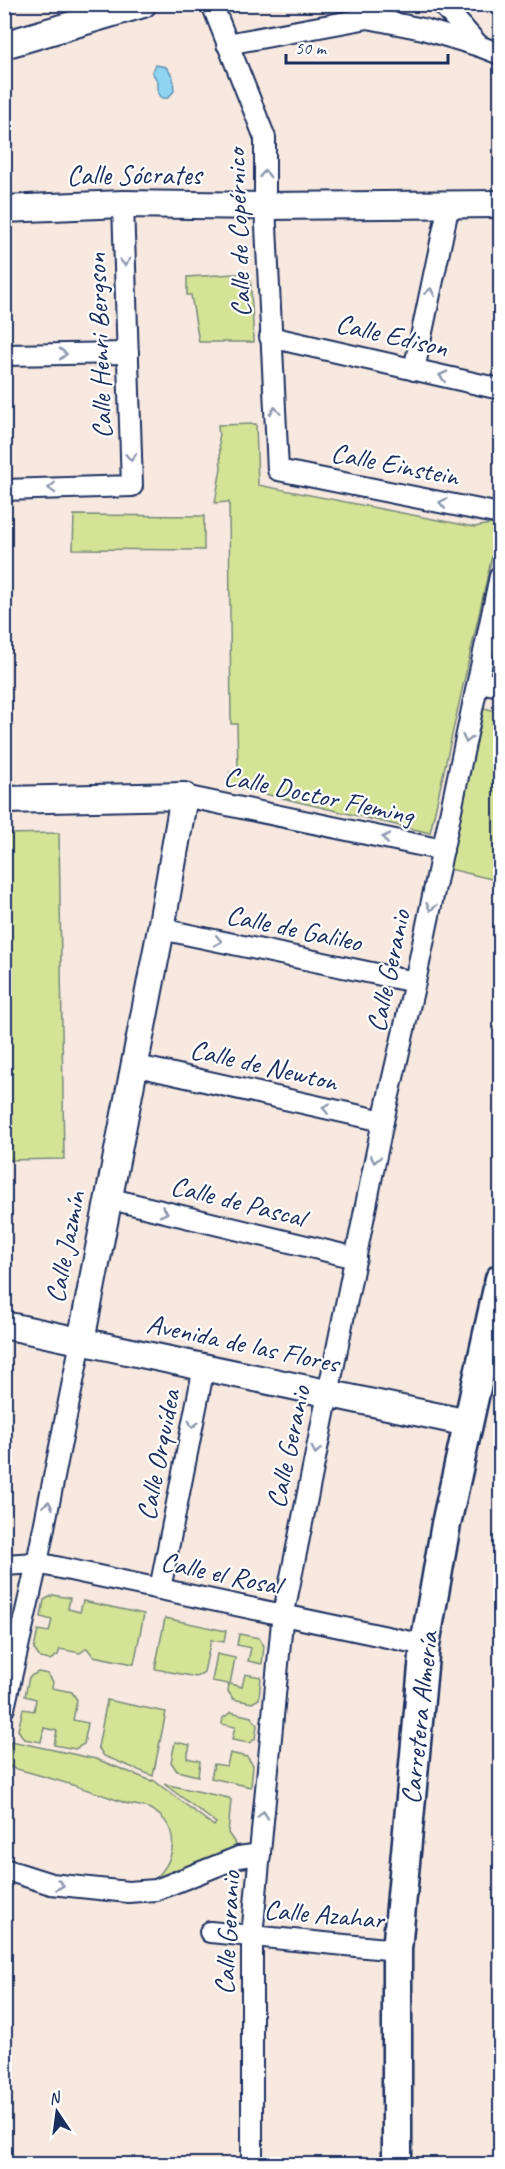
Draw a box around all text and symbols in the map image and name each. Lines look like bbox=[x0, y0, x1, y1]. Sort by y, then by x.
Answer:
scale bar bbox=[286, 27, 448, 65]
text: 50 m bbox=[295, 37, 328, 59]
street label: Calle de Copérnico bbox=[217, 145, 258, 318]
street label: Calle Sócrates bbox=[67, 157, 204, 192]
one-way arrow bbox=[259, 170, 271, 179]
street label: Calle Henri Bergson bbox=[78, 252, 120, 440]
one-way arrow bbox=[119, 258, 131, 267]
one-way arrow bbox=[423, 287, 436, 297]
street label: Calle Edison bbox=[333, 305, 452, 365]
one-way arrow bbox=[58, 348, 67, 361]
one-way arrow bbox=[439, 371, 449, 384]
one-way arrow bbox=[268, 407, 281, 416]
street label: Calle Einstein bbox=[328, 434, 463, 494]
one-way arrow bbox=[125, 453, 137, 462]
one-way arrow bbox=[48, 482, 57, 495]
one-way arrow bbox=[438, 497, 448, 510]
one-way arrow bbox=[461, 734, 474, 744]
street label: Calle Doctor Fleming bbox=[221, 758, 419, 833]
one-way arrow bbox=[381, 832, 391, 845]
street label: Calle de Galileo bbox=[223, 897, 367, 960]
one-way arrow bbox=[425, 902, 438, 912]
street label: Calle Geranio bbox=[358, 905, 418, 1035]
one-way arrow bbox=[213, 933, 223, 946]
street label: Calle de Newton bbox=[187, 1031, 342, 1099]
one-way arrow bbox=[321, 1103, 331, 1116]
one-way arrow bbox=[369, 1154, 382, 1164]
street label: Calle de Pascal bbox=[167, 1167, 314, 1236]
street label: Calle Jazmín bbox=[37, 1187, 93, 1306]
one-way arrow bbox=[159, 1204, 169, 1217]
street label: Avenida de las Flores bbox=[144, 1306, 344, 1381]
street label: Calle Geranio bbox=[258, 1381, 318, 1511]
street label: Calle Orquídea bbox=[128, 1385, 188, 1523]
one-way arrow bbox=[187, 1419, 200, 1429]
one-way arrow bbox=[310, 1445, 323, 1455]
one-way arrow bbox=[41, 1501, 54, 1511]
street label: Calle el Rosal bbox=[158, 1543, 289, 1604]
street label: Carretera Almería bbox=[393, 1628, 446, 1806]
one-way arrow bbox=[256, 1811, 269, 1820]
street label: Calle Geranio bbox=[206, 1868, 248, 1996]
one-way arrow bbox=[56, 1878, 65, 1891]
street label: Calle Azahar bbox=[262, 1891, 387, 1937]
north arrow bbox=[27, 2082, 87, 2142]
text: N bbox=[47, 2087, 64, 2109]

